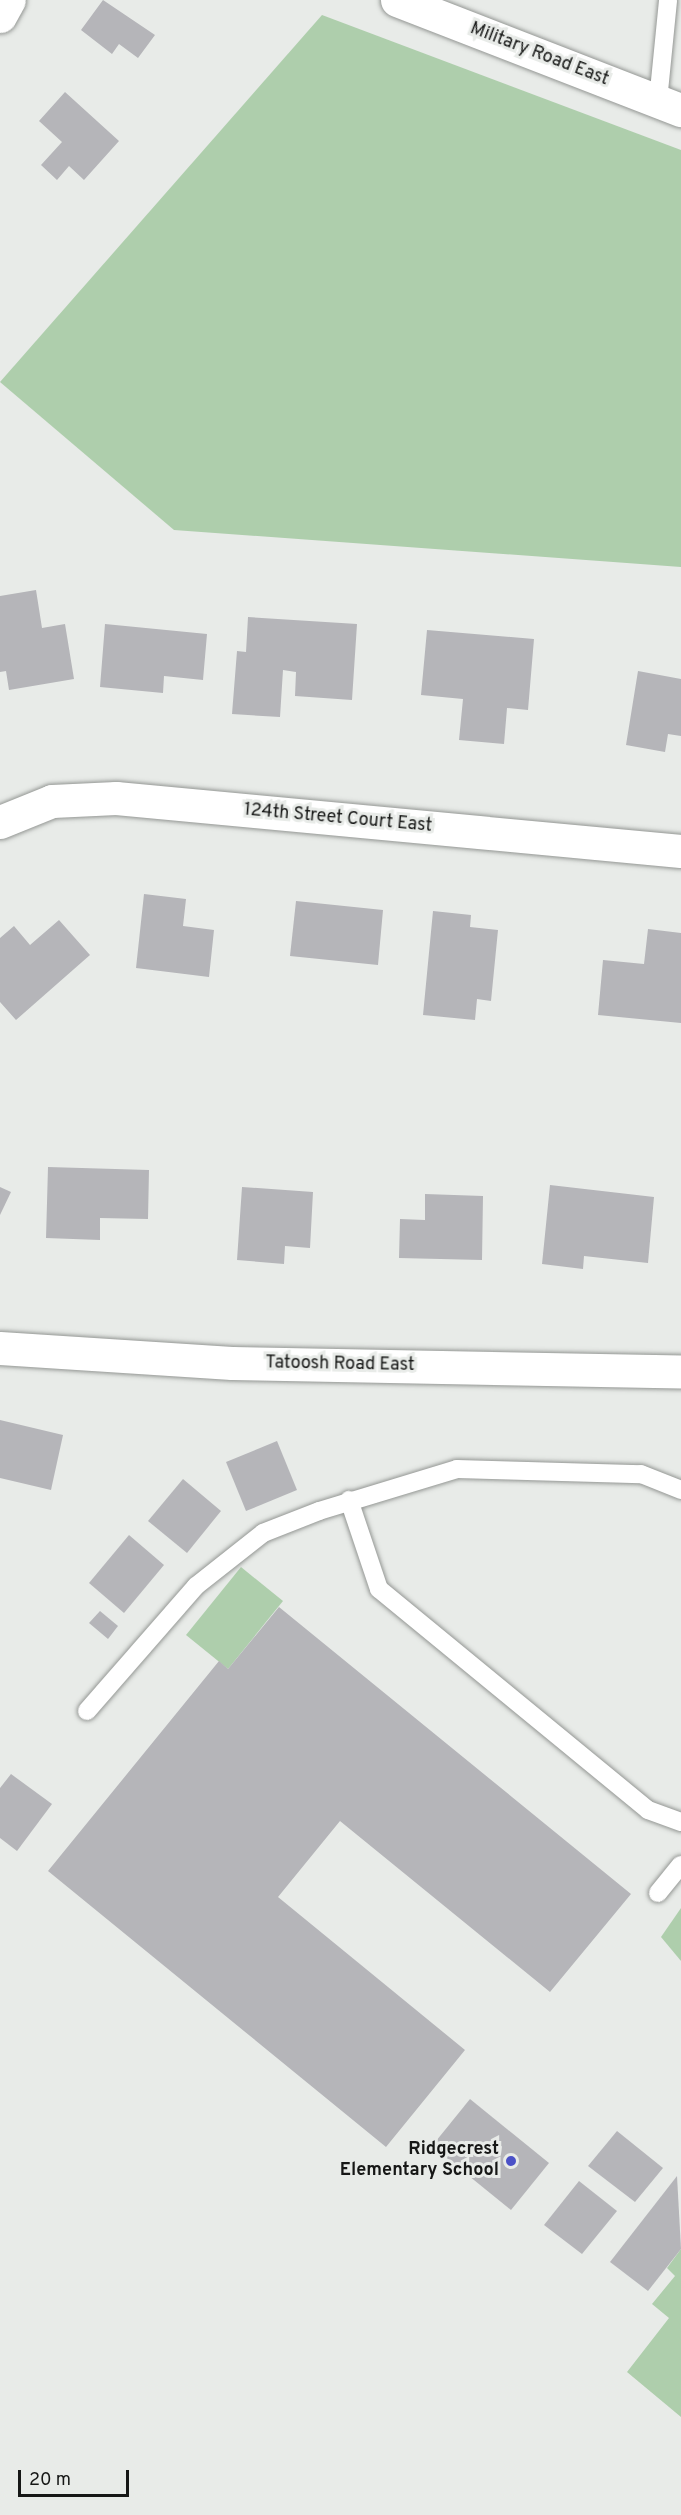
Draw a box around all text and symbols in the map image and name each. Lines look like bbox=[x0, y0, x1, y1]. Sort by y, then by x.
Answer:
street label: Military Road East bbox=[467, 19, 611, 91]
street label: 124th Street Court East bbox=[243, 800, 433, 838]
street label: Tatoosh Road East bbox=[265, 1353, 415, 1377]
place label: Ridgecrest Elementary School bbox=[340, 2140, 499, 2182]
marker: Ridgecrest Elementary School bbox=[504, 2154, 518, 2168]
scale bar bbox=[21, 2458, 132, 2496]
text: 20 m bbox=[29, 2469, 71, 2492]

